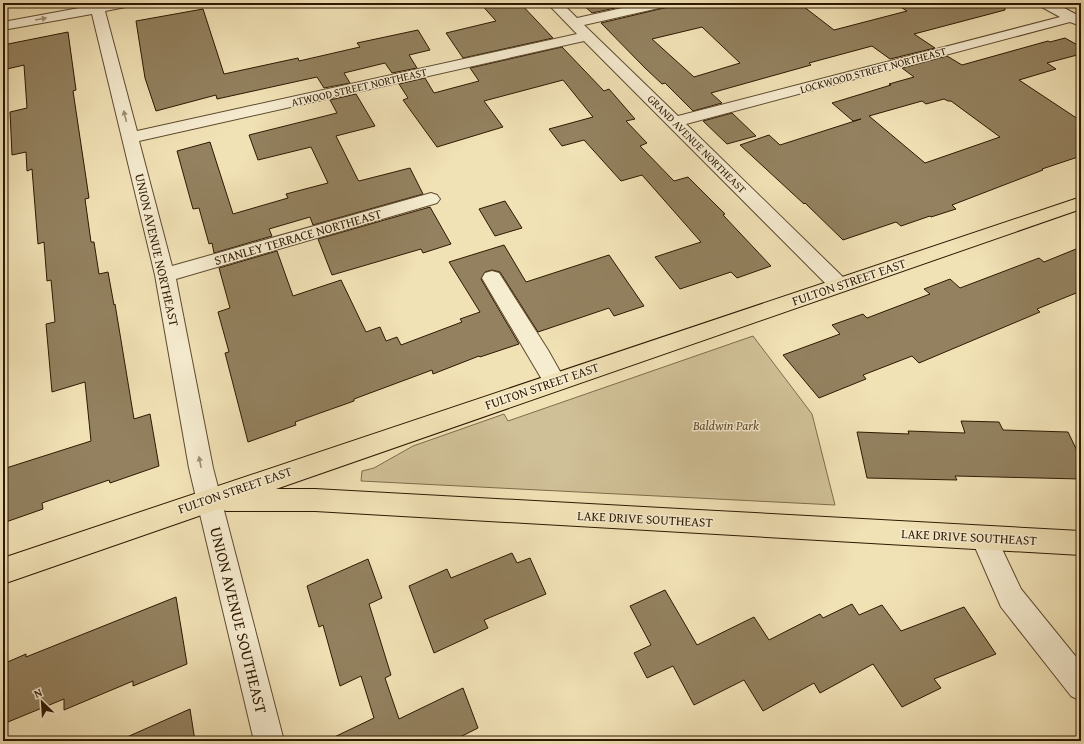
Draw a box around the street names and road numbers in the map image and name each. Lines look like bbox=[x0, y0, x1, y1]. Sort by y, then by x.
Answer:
street label: LOCKWOOD STREET NORTHEAST bbox=[798, 43, 948, 97]
street label: ATWOOD STREET NORTHEAST bbox=[290, 64, 428, 110]
street label: GRAND AVENUE NORTHEAST bbox=[644, 91, 750, 197]
street label: UNION AVENUE NORTHEAST bbox=[130, 172, 184, 329]
street label: STANLEY TERRACE NORTHEAST bbox=[212, 204, 385, 270]
street label: FULTON STREET EAST bbox=[789, 253, 909, 310]
street label: FULTON STREET EAST bbox=[482, 357, 602, 414]
street label: FULTON STREET EAST bbox=[175, 461, 295, 518]
street label: LAKE DRIVE SOUTHEAST bbox=[577, 506, 714, 532]
street label: UNION AVENUE SOUTHEAST bbox=[204, 524, 274, 716]
street label: LAKE DRIVE SOUTHEAST bbox=[901, 524, 1038, 550]

